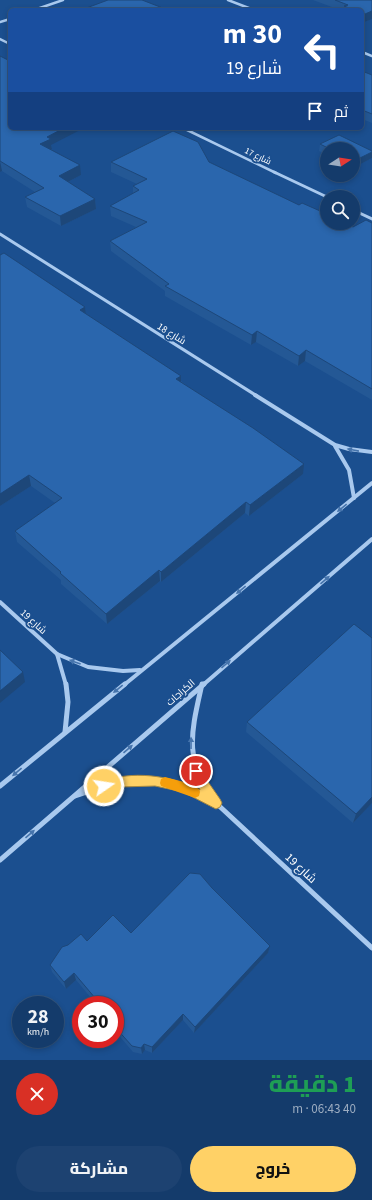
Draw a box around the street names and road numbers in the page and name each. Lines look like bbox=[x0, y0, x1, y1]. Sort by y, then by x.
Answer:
street label: شارع 17 bbox=[242, 144, 273, 168]
street label: شارع 18 bbox=[154, 320, 188, 348]
street label: شارع 19 bbox=[17, 606, 50, 637]
street label: الكراجات bbox=[163, 676, 198, 709]
street label: شارع 19 bbox=[281, 849, 320, 887]

